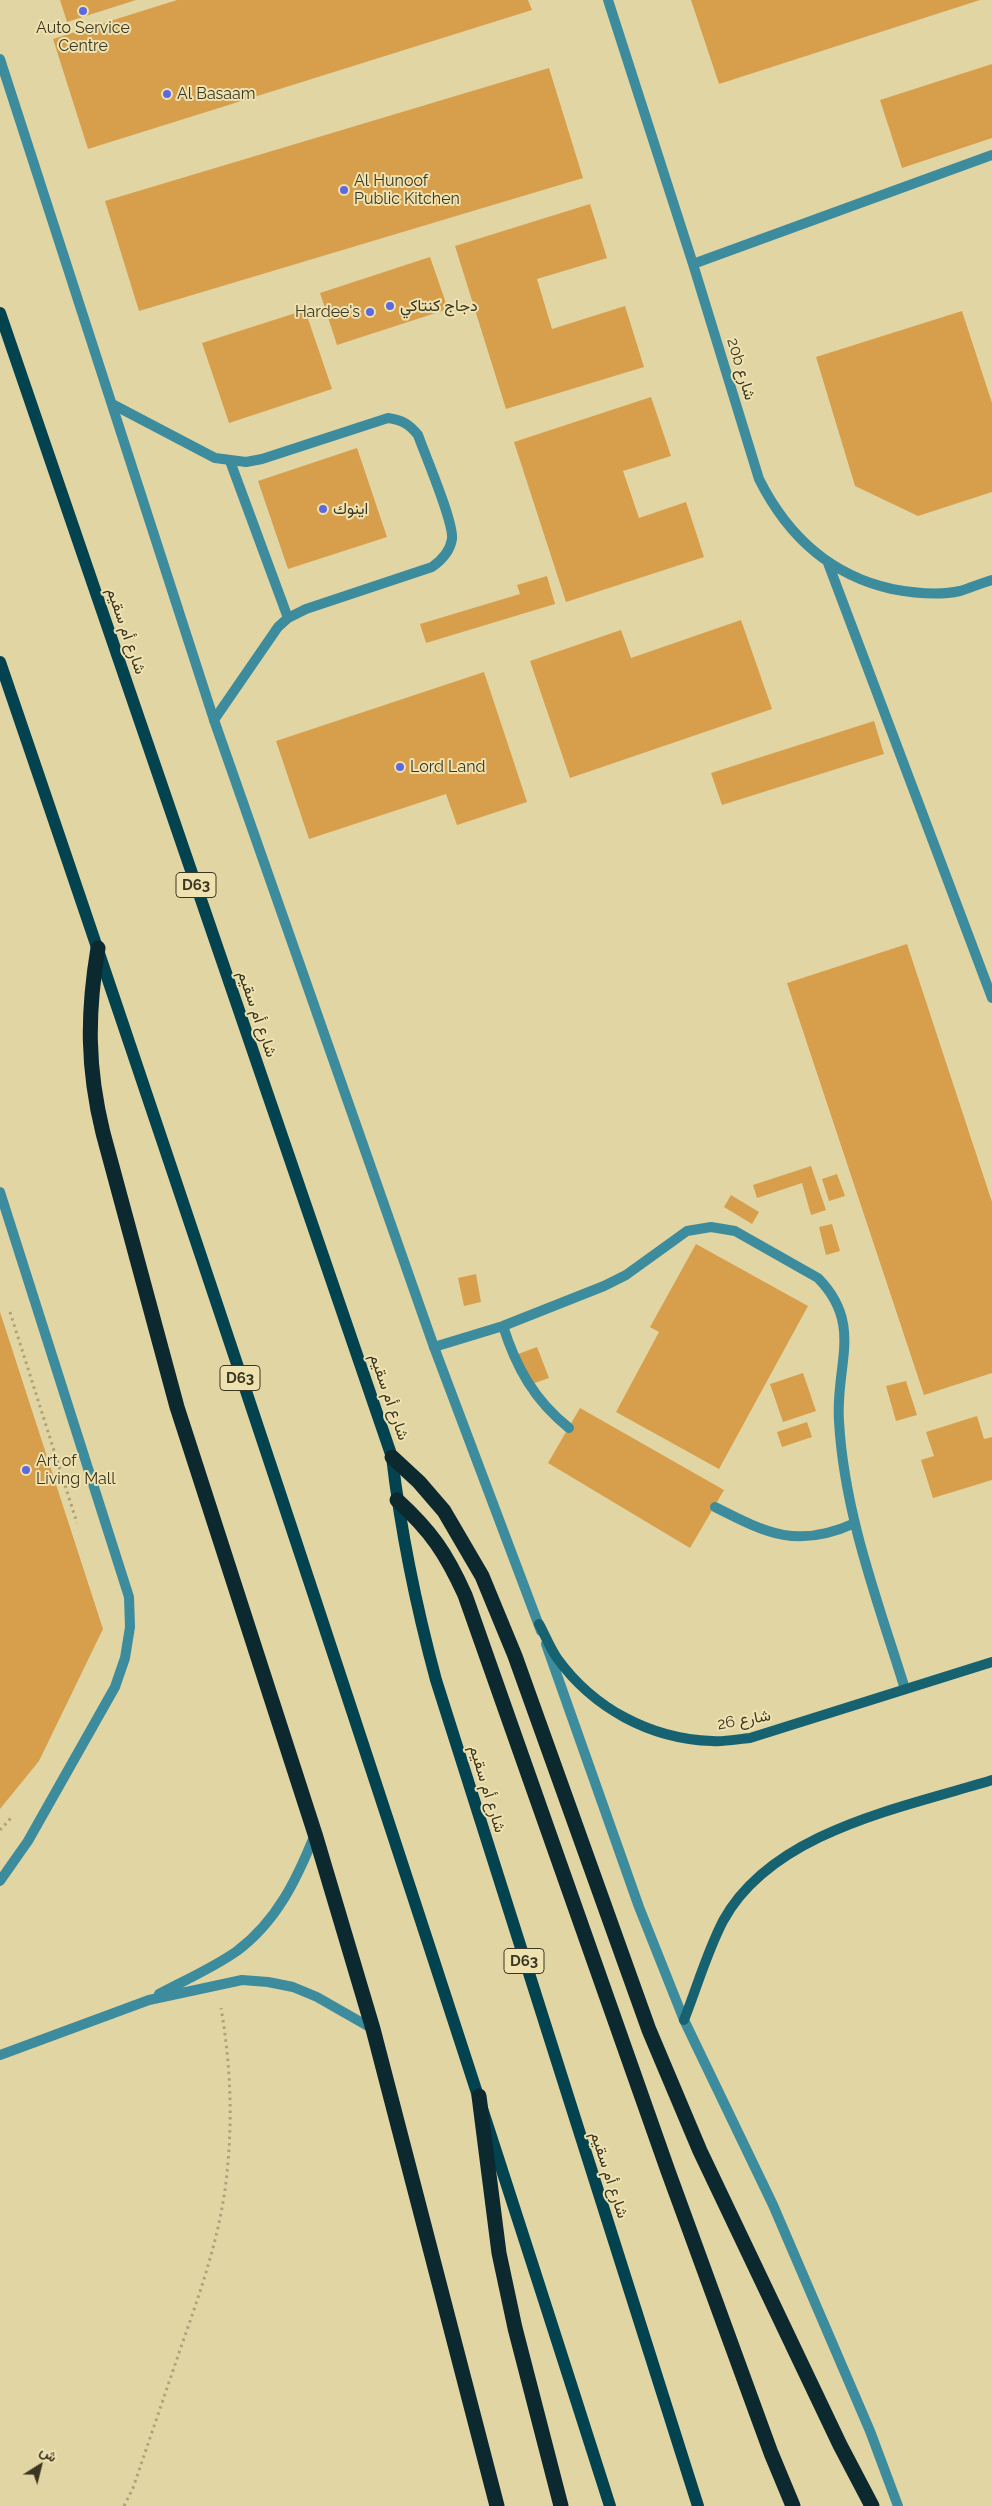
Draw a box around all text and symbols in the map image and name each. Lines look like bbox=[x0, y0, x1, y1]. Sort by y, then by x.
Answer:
marker: Auto Service Centre bbox=[77, 5, 89, 17]
place label: Auto Service Centre bbox=[36, 18, 130, 56]
place label: Al Basaam bbox=[177, 84, 255, 104]
marker: Al Basaam bbox=[161, 88, 173, 100]
place label: Al Hunoof Public Kitchen bbox=[354, 171, 460, 209]
marker: Al Hunoof Public Kitchen bbox=[338, 184, 350, 196]
place label: دجاج كنتاكي bbox=[400, 296, 478, 316]
marker: دجاج كنتاكي bbox=[384, 300, 396, 312]
place label: Hardee's bbox=[295, 302, 360, 322]
marker: Hardee's bbox=[364, 306, 376, 318]
street label: 20b شارع bbox=[722, 335, 760, 403]
place label: اينوك bbox=[333, 499, 368, 519]
marker: اينوك bbox=[317, 503, 329, 515]
street label: شارع أم سقيم bbox=[102, 585, 150, 677]
place label: Lord Land bbox=[410, 757, 485, 777]
marker: Lord Land bbox=[394, 761, 406, 773]
road number: D63 bbox=[176, 872, 216, 898]
street label: شارع أم سقيم bbox=[233, 968, 281, 1060]
street label: شارع أم سقيم bbox=[365, 1351, 413, 1443]
road number: D63 bbox=[220, 1366, 260, 1390]
place label: Art of Living Mall bbox=[36, 1451, 116, 1489]
marker: Art of Living Mall bbox=[20, 1464, 32, 1476]
street label: شارع 26 bbox=[716, 1706, 772, 1734]
street label: شارع أم سقيم bbox=[465, 1743, 509, 1835]
road number: D63 bbox=[504, 1948, 544, 1974]
street label: شارع أم سقيم bbox=[586, 2129, 632, 2221]
north arrow bbox=[15, 2441, 65, 2491]
text: ش bbox=[37, 2442, 60, 2465]

